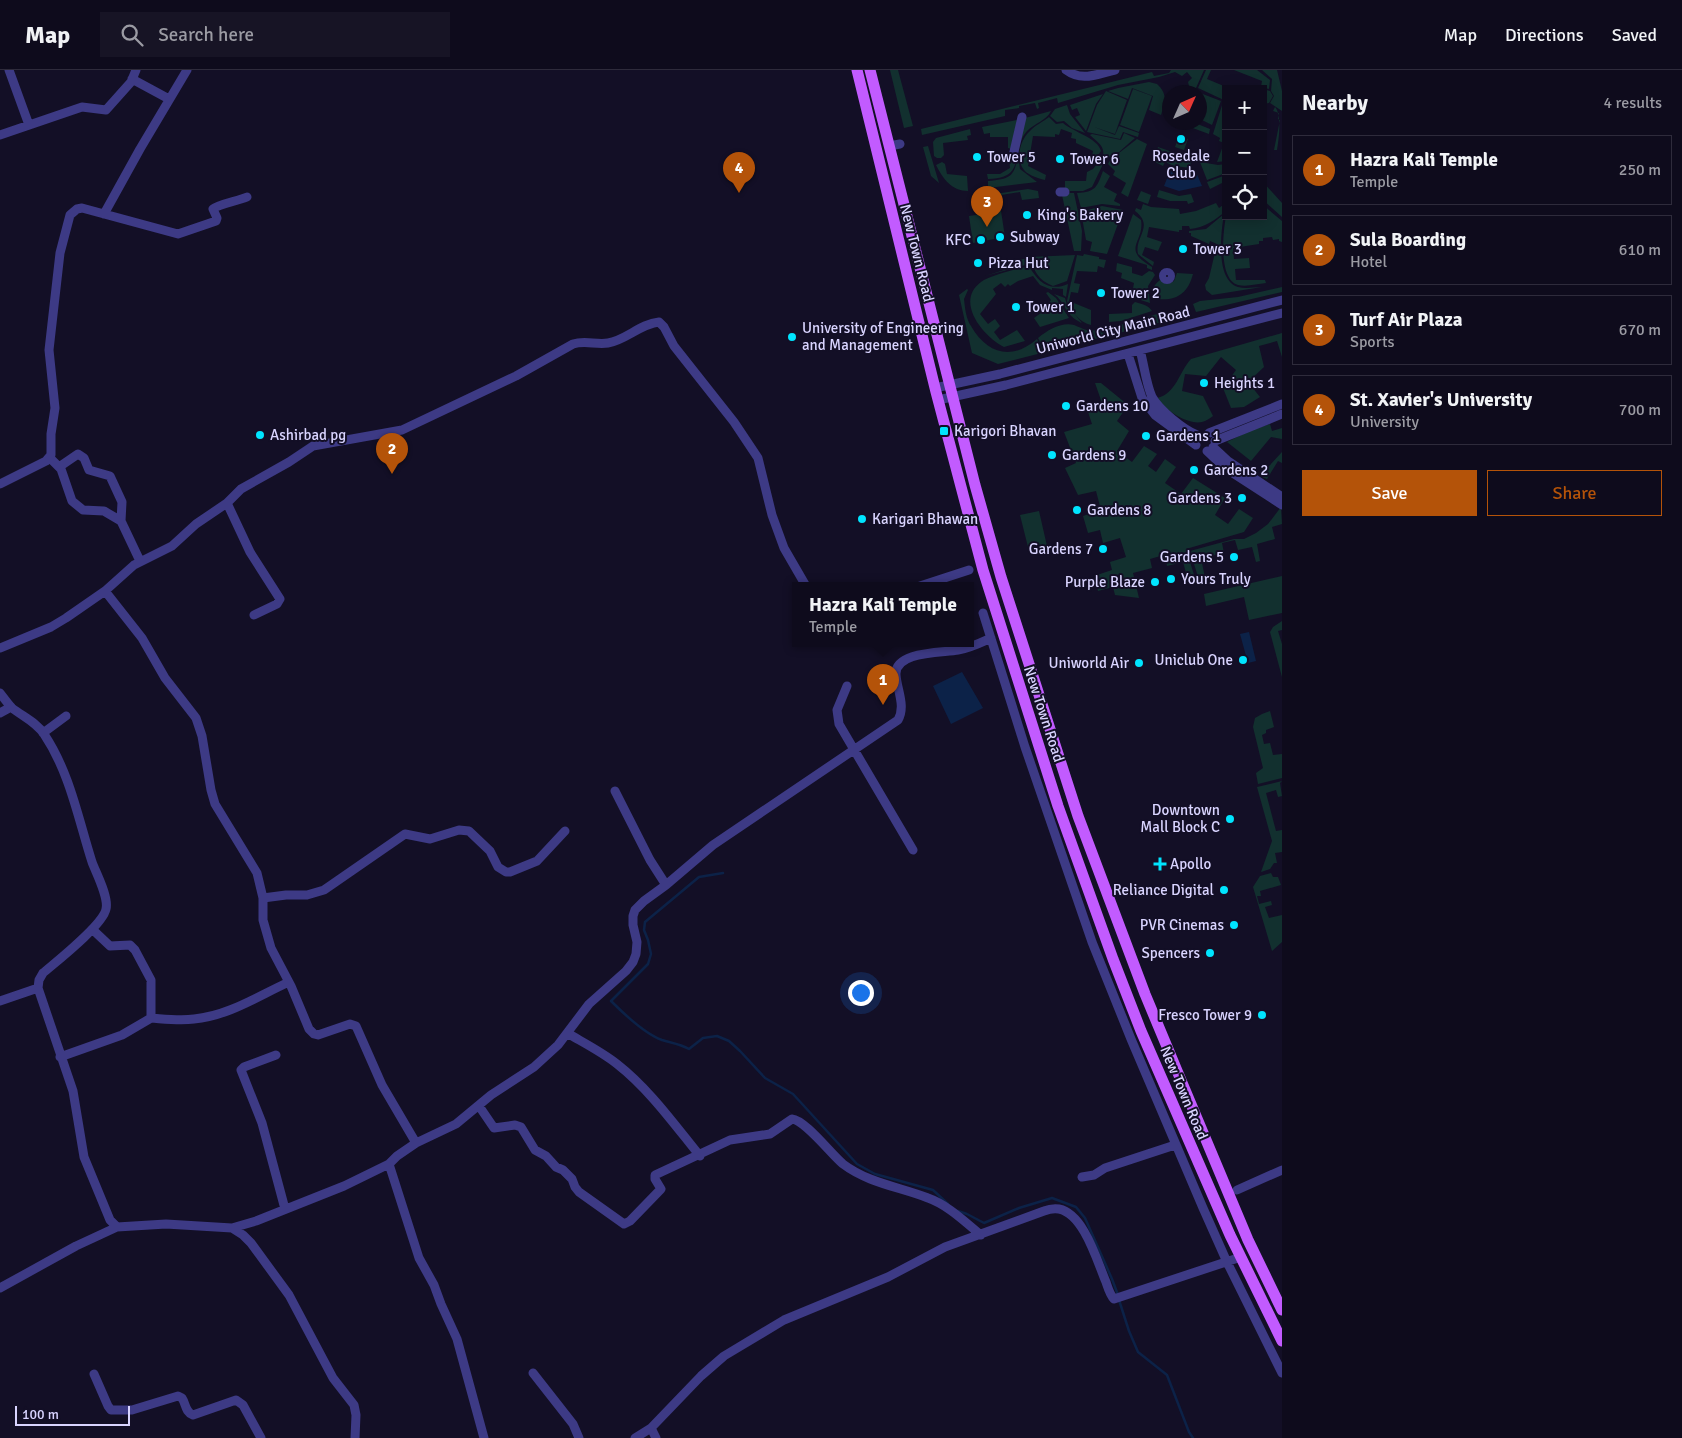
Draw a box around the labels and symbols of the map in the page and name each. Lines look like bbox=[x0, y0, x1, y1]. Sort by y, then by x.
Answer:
north arrow bbox=[1162, 85, 1207, 130]
marker: Rosedale Club bbox=[1175, 133, 1187, 145]
place label: Rosedale Club bbox=[1152, 147, 1210, 182]
place label: Tower 5 bbox=[987, 148, 1036, 166]
place label: Tower 6 bbox=[1070, 150, 1119, 168]
marker: Tower 5 bbox=[971, 151, 983, 163]
pin: 4 bbox=[723, 152, 755, 193]
marker: Tower 6 bbox=[1054, 153, 1066, 165]
pin: 3 bbox=[971, 186, 1003, 227]
street label: New Town Road bbox=[896, 202, 938, 304]
place label: King's Bakery bbox=[1037, 206, 1123, 224]
marker: King's Bakery bbox=[1021, 209, 1033, 221]
place label: Subway bbox=[1010, 228, 1060, 246]
place label: KFC bbox=[945, 231, 971, 249]
marker: Subway bbox=[994, 231, 1006, 243]
marker: KFC bbox=[975, 234, 987, 246]
place label: Tower 3 bbox=[1193, 240, 1242, 258]
marker: Tower 3 bbox=[1177, 243, 1189, 255]
place label: Pizza Hut bbox=[988, 254, 1048, 272]
marker: Pizza Hut bbox=[972, 257, 984, 269]
place label: Tower 2 bbox=[1111, 284, 1160, 302]
marker: Tower 2 bbox=[1095, 287, 1107, 299]
place label: Tower 1 bbox=[1026, 298, 1075, 316]
marker: Tower 1 bbox=[1010, 301, 1022, 313]
street label: Uniworld City Main Road bbox=[1034, 302, 1192, 358]
place label: University of Engineering and Management bbox=[802, 319, 964, 354]
marker: University of Engineering and Management bbox=[786, 331, 798, 343]
place label: Heights 1 bbox=[1214, 374, 1275, 392]
marker: Heights 1 bbox=[1198, 377, 1210, 389]
place label: Gardens 10 bbox=[1076, 397, 1148, 415]
marker: Gardens 10 bbox=[1060, 400, 1072, 412]
place label: Karigori Bhavan bbox=[954, 422, 1056, 440]
marker: Karigori Bhavan bbox=[938, 425, 950, 437]
place label: Ashirbad pg bbox=[270, 426, 346, 444]
place label: Gardens 1 bbox=[1156, 427, 1220, 445]
marker: Ashirbad pg bbox=[254, 429, 266, 441]
marker: Gardens 1 bbox=[1140, 430, 1152, 442]
pin: 2 bbox=[376, 433, 408, 474]
place label: Gardens 9 bbox=[1062, 446, 1126, 464]
marker: Gardens 9 bbox=[1046, 449, 1058, 461]
place label: Gardens 2 bbox=[1204, 461, 1268, 479]
marker: Gardens 2 bbox=[1188, 464, 1200, 476]
place label: Gardens 3 bbox=[1168, 489, 1232, 507]
marker: Gardens 3 bbox=[1236, 492, 1248, 504]
place label: Gardens 8 bbox=[1087, 501, 1151, 519]
marker: Gardens 8 bbox=[1071, 504, 1083, 516]
place label: Karigari Bhawan bbox=[872, 510, 978, 528]
marker: Karigari Bhawan bbox=[856, 513, 868, 525]
place label: Gardens 7 bbox=[1029, 540, 1093, 558]
marker: Gardens 7 bbox=[1097, 543, 1109, 555]
place label: Gardens 5 bbox=[1160, 548, 1224, 566]
marker: Gardens 5 bbox=[1228, 551, 1240, 563]
place label: Yours Truly bbox=[1181, 570, 1251, 588]
place label: Purple Blaze bbox=[1065, 573, 1145, 591]
marker: Yours Truly bbox=[1165, 573, 1177, 585]
marker: Purple Blaze bbox=[1149, 576, 1161, 588]
place label: Uniclub One bbox=[1154, 651, 1233, 669]
place label: Uniworld Air bbox=[1049, 654, 1129, 672]
marker: Uniclub One bbox=[1237, 654, 1249, 666]
marker: Uniworld Air bbox=[1133, 657, 1145, 669]
pin: 1 bbox=[867, 664, 899, 705]
street label: New Town Road bbox=[1020, 664, 1068, 764]
place label: Downtown Mall Block C bbox=[1140, 801, 1220, 836]
marker: Downtown Mall Block C bbox=[1224, 813, 1236, 825]
place label: Apollo bbox=[1170, 855, 1211, 873]
marker: Apollo bbox=[1154, 858, 1166, 870]
place label: Reliance Digital bbox=[1113, 881, 1214, 899]
marker: Reliance Digital bbox=[1218, 884, 1230, 896]
place label: PVR Cinemas bbox=[1140, 916, 1224, 934]
marker: PVR Cinemas bbox=[1228, 919, 1240, 931]
place label: Spencers bbox=[1141, 944, 1200, 962]
marker: Spencers bbox=[1204, 947, 1216, 959]
your location bbox=[848, 980, 874, 1006]
place label: Fresco Tower 9 bbox=[1158, 1006, 1252, 1024]
marker: Fresco Tower 9 bbox=[1256, 1009, 1268, 1021]
street label: New Town Road bbox=[1156, 1044, 1212, 1143]
scale bar bbox=[15, 1403, 130, 1426]

